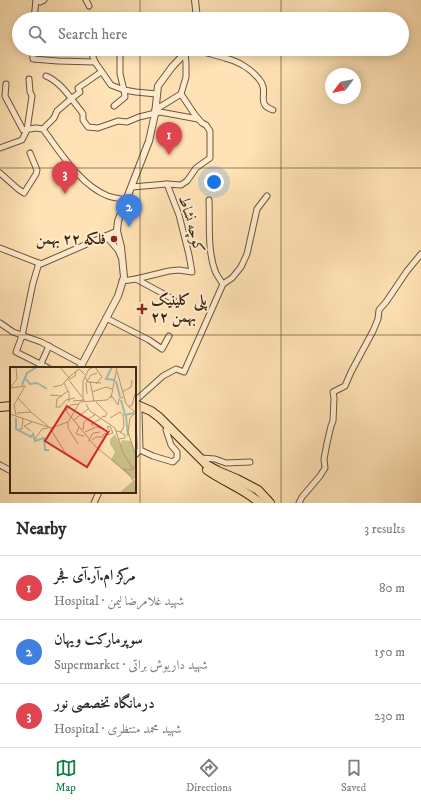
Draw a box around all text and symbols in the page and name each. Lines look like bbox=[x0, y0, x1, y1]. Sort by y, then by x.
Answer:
search box bbox=[12, 12, 409, 56]
icon: search bbox=[26, 23, 48, 45]
text: Search here bbox=[58, 25, 127, 44]
north arrow bbox=[325, 68, 361, 104]
pin: 1 bbox=[156, 122, 182, 155]
pin: 3 bbox=[52, 161, 78, 194]
your location bbox=[204, 172, 224, 192]
street label: کوچه نشاط bbox=[173, 193, 209, 255]
pin: 2 bbox=[116, 194, 142, 227]
place label: فلکه ۲۲ بهمن bbox=[36, 230, 106, 250]
marker: فلکه ۲۲ بهمن bbox=[109, 234, 119, 244]
place label: پلی کلینیک ۲۲ بهمن bbox=[151, 291, 208, 328]
marker: پلی کلینیک ۲۲ بهمن bbox=[136, 303, 148, 315]
inset map bbox=[10, 367, 136, 493]
text: Nearby bbox=[16, 518, 66, 540]
text: 3 results bbox=[364, 521, 405, 537]
text: مرکز ام.آر.آی فجر bbox=[54, 566, 136, 585]
text: 1 bbox=[27, 580, 31, 596]
text: 80 m bbox=[379, 580, 405, 596]
text: Hospital · شهید غلامرضا لیمن bbox=[54, 593, 184, 609]
text: سوپرمارکت ویهان bbox=[54, 630, 143, 649]
text: 2 bbox=[26, 644, 32, 660]
text: 150 m bbox=[374, 644, 405, 660]
text: Supermarket · شهید داریوش براتی bbox=[54, 657, 208, 673]
text: درمانگاه تخصصی نور bbox=[54, 694, 155, 713]
text: 3 bbox=[27, 708, 31, 724]
text: 230 m bbox=[374, 708, 405, 724]
text: Hospital · شهید محمد منتظری bbox=[54, 721, 181, 737]
tab: Map bbox=[55, 757, 77, 795]
tab: Directions bbox=[186, 757, 232, 795]
tab: Saved bbox=[341, 757, 366, 795]

